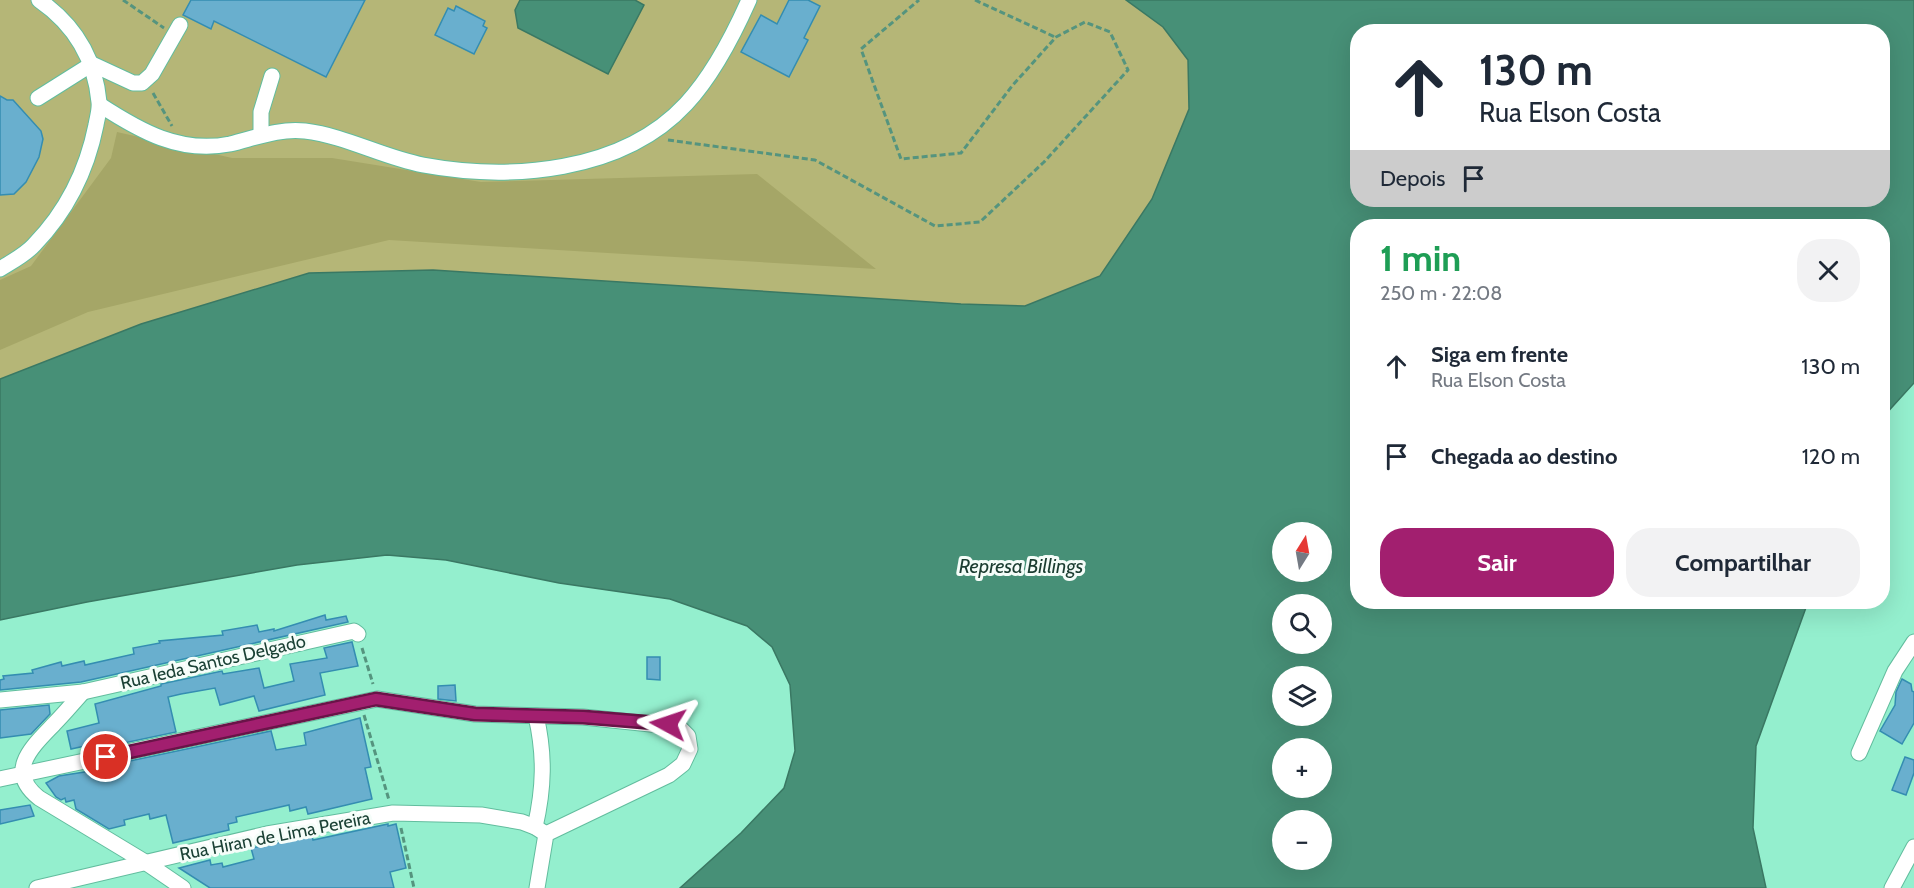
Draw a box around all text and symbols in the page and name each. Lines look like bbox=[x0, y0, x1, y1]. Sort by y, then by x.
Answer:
text: 130 m bbox=[1479, 44, 1593, 96]
icon: ahead bbox=[1380, 48, 1458, 126]
text: Rua Elson Costa bbox=[1479, 96, 1661, 129]
icon: arrive bbox=[1457, 162, 1490, 195]
text: Depois bbox=[1380, 165, 1445, 192]
text: 1 min bbox=[1380, 236, 1461, 280]
button: close bbox=[1797, 239, 1860, 302]
text: 250 m · 22:08 bbox=[1380, 281, 1502, 305]
text: Siga em frente bbox=[1431, 341, 1568, 368]
icon: ahead bbox=[1380, 350, 1413, 383]
text: 130 m bbox=[1801, 353, 1860, 380]
text: Rua Elson Costa bbox=[1431, 368, 1566, 392]
icon: arrive bbox=[1380, 440, 1413, 473]
text: Chegada ao destino bbox=[1431, 443, 1617, 470]
text: 120 m bbox=[1802, 443, 1860, 470]
north arrow bbox=[1272, 522, 1332, 582]
map controls bbox=[1272, 522, 1332, 870]
button: Sair bbox=[1380, 528, 1614, 597]
button: Compartilhar bbox=[1626, 528, 1860, 597]
water label: Represa Billings bbox=[959, 554, 1084, 578]
button: search bbox=[1272, 594, 1332, 654]
street label: Rua Ieda Santos Delgado bbox=[118, 630, 308, 694]
button: layers bbox=[1272, 666, 1332, 726]
position arrow bbox=[636, 692, 700, 756]
pin bbox=[80, 731, 131, 782]
button: + bbox=[1272, 738, 1332, 798]
icon: arrive bbox=[89, 740, 122, 773]
street label: Rua Hiran de Lima Pereira bbox=[178, 807, 373, 865]
button: − bbox=[1272, 810, 1332, 870]

